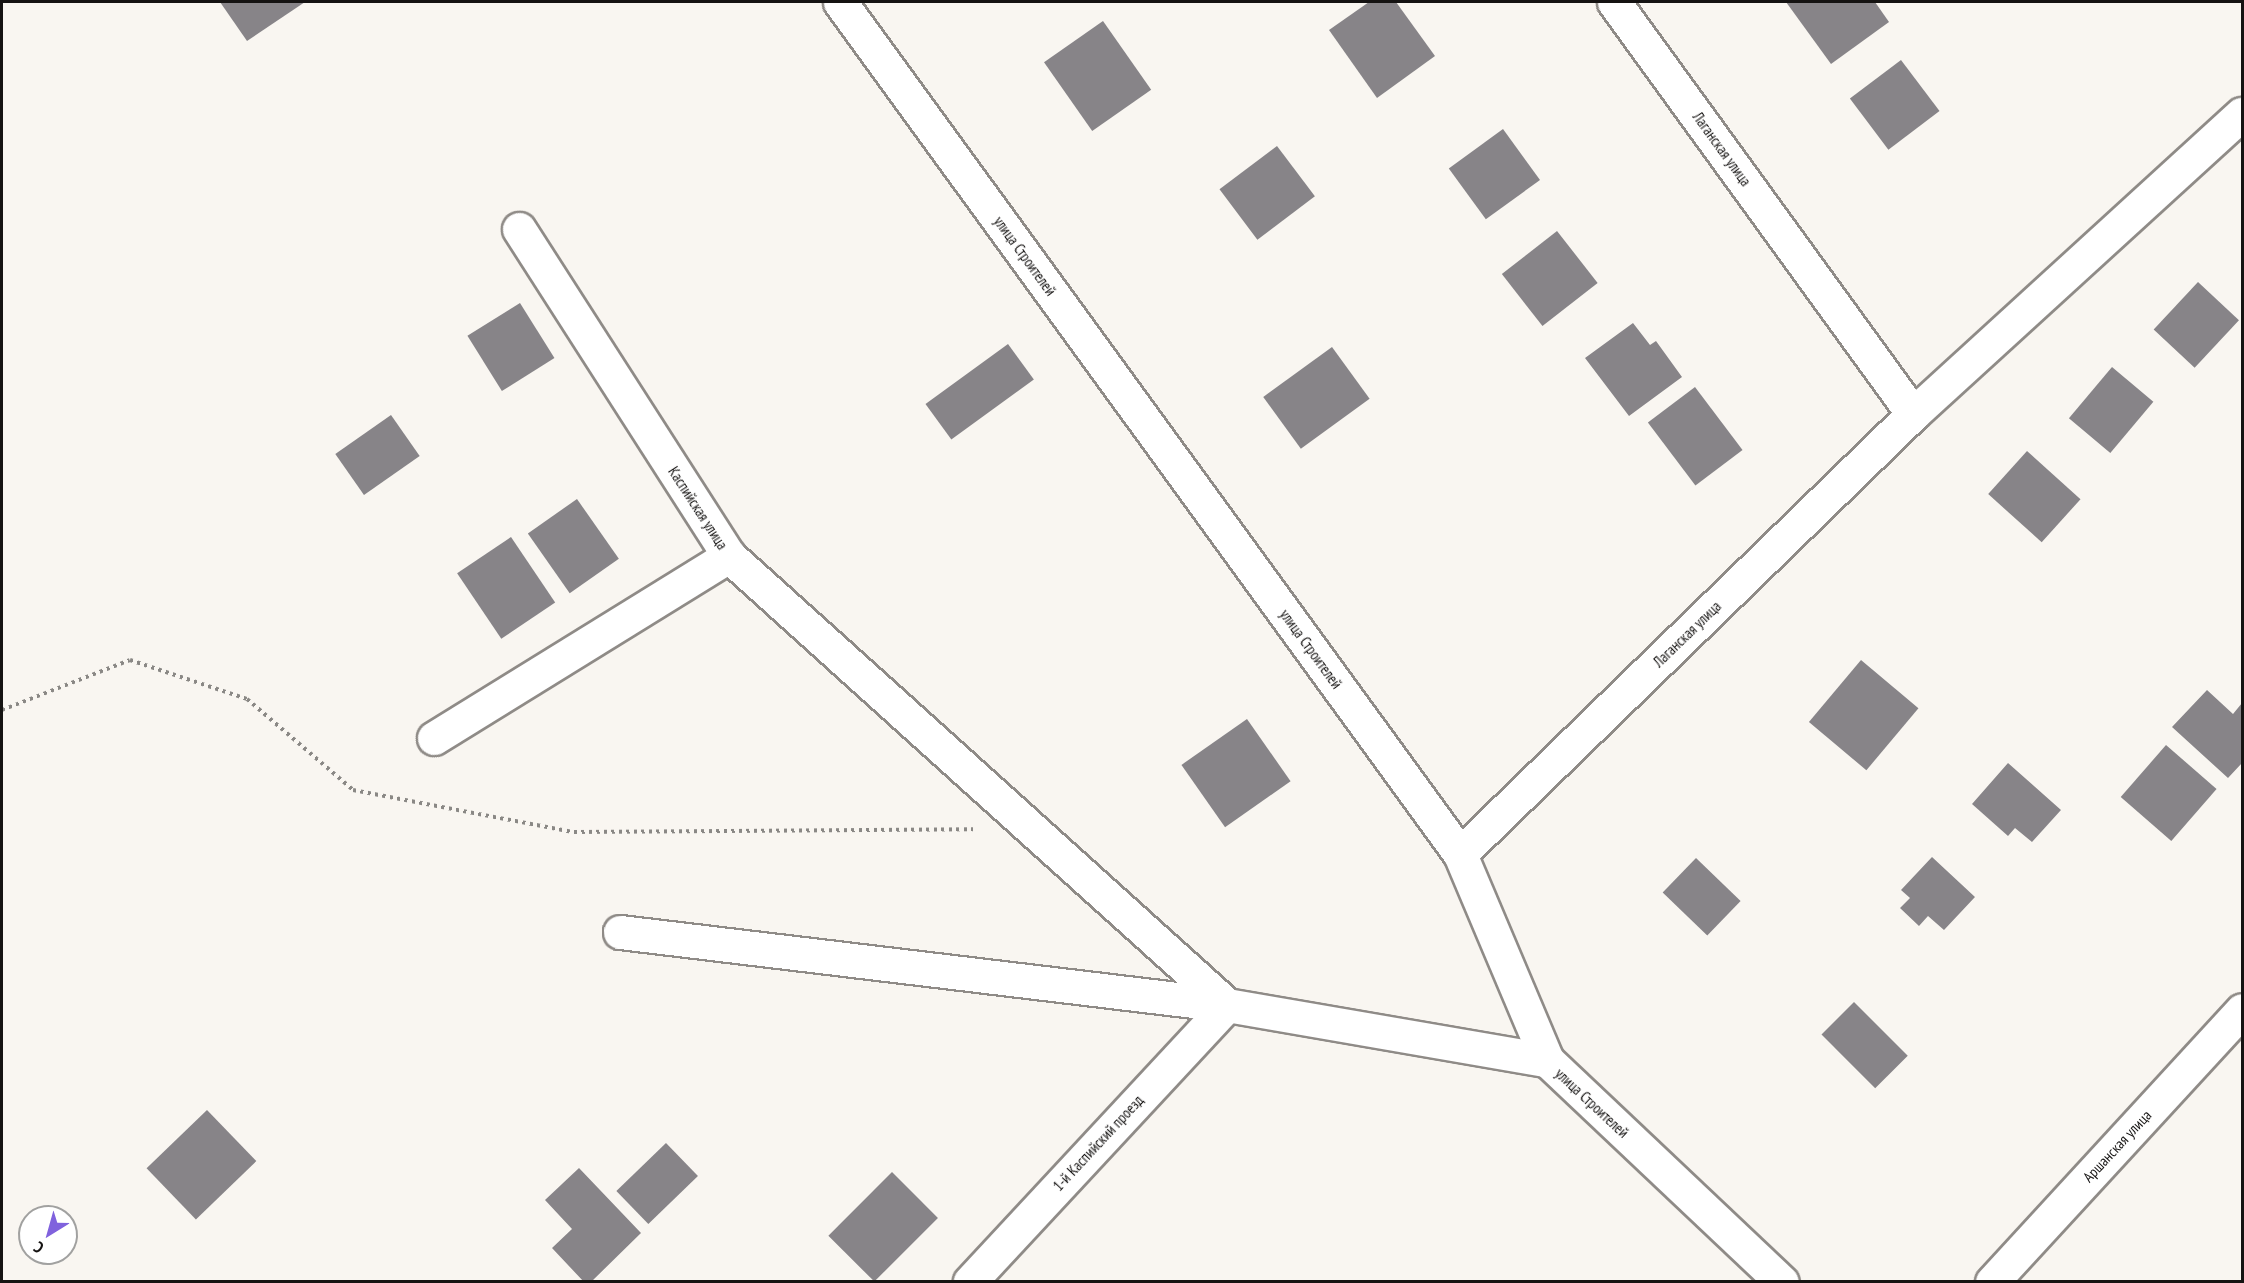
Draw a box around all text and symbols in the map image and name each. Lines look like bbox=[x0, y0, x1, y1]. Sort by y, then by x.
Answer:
street label: Лаганская улица bbox=[1689, 108, 1755, 190]
street label: улица Строителей bbox=[990, 213, 1060, 299]
street label: Каспийская улица bbox=[665, 463, 731, 553]
street label: Лаганская улица bbox=[1649, 597, 1725, 671]
street label: улица Строителей bbox=[1276, 606, 1346, 692]
street label: улица Строителей bbox=[1552, 1064, 1632, 1142]
street label: 1-й Каспийский проезд bbox=[1049, 1091, 1147, 1195]
street label: Аршанская улица bbox=[2079, 1106, 2155, 1186]
north arrow bbox=[18, 1205, 78, 1265]
text: С bbox=[29, 1238, 47, 1258]

